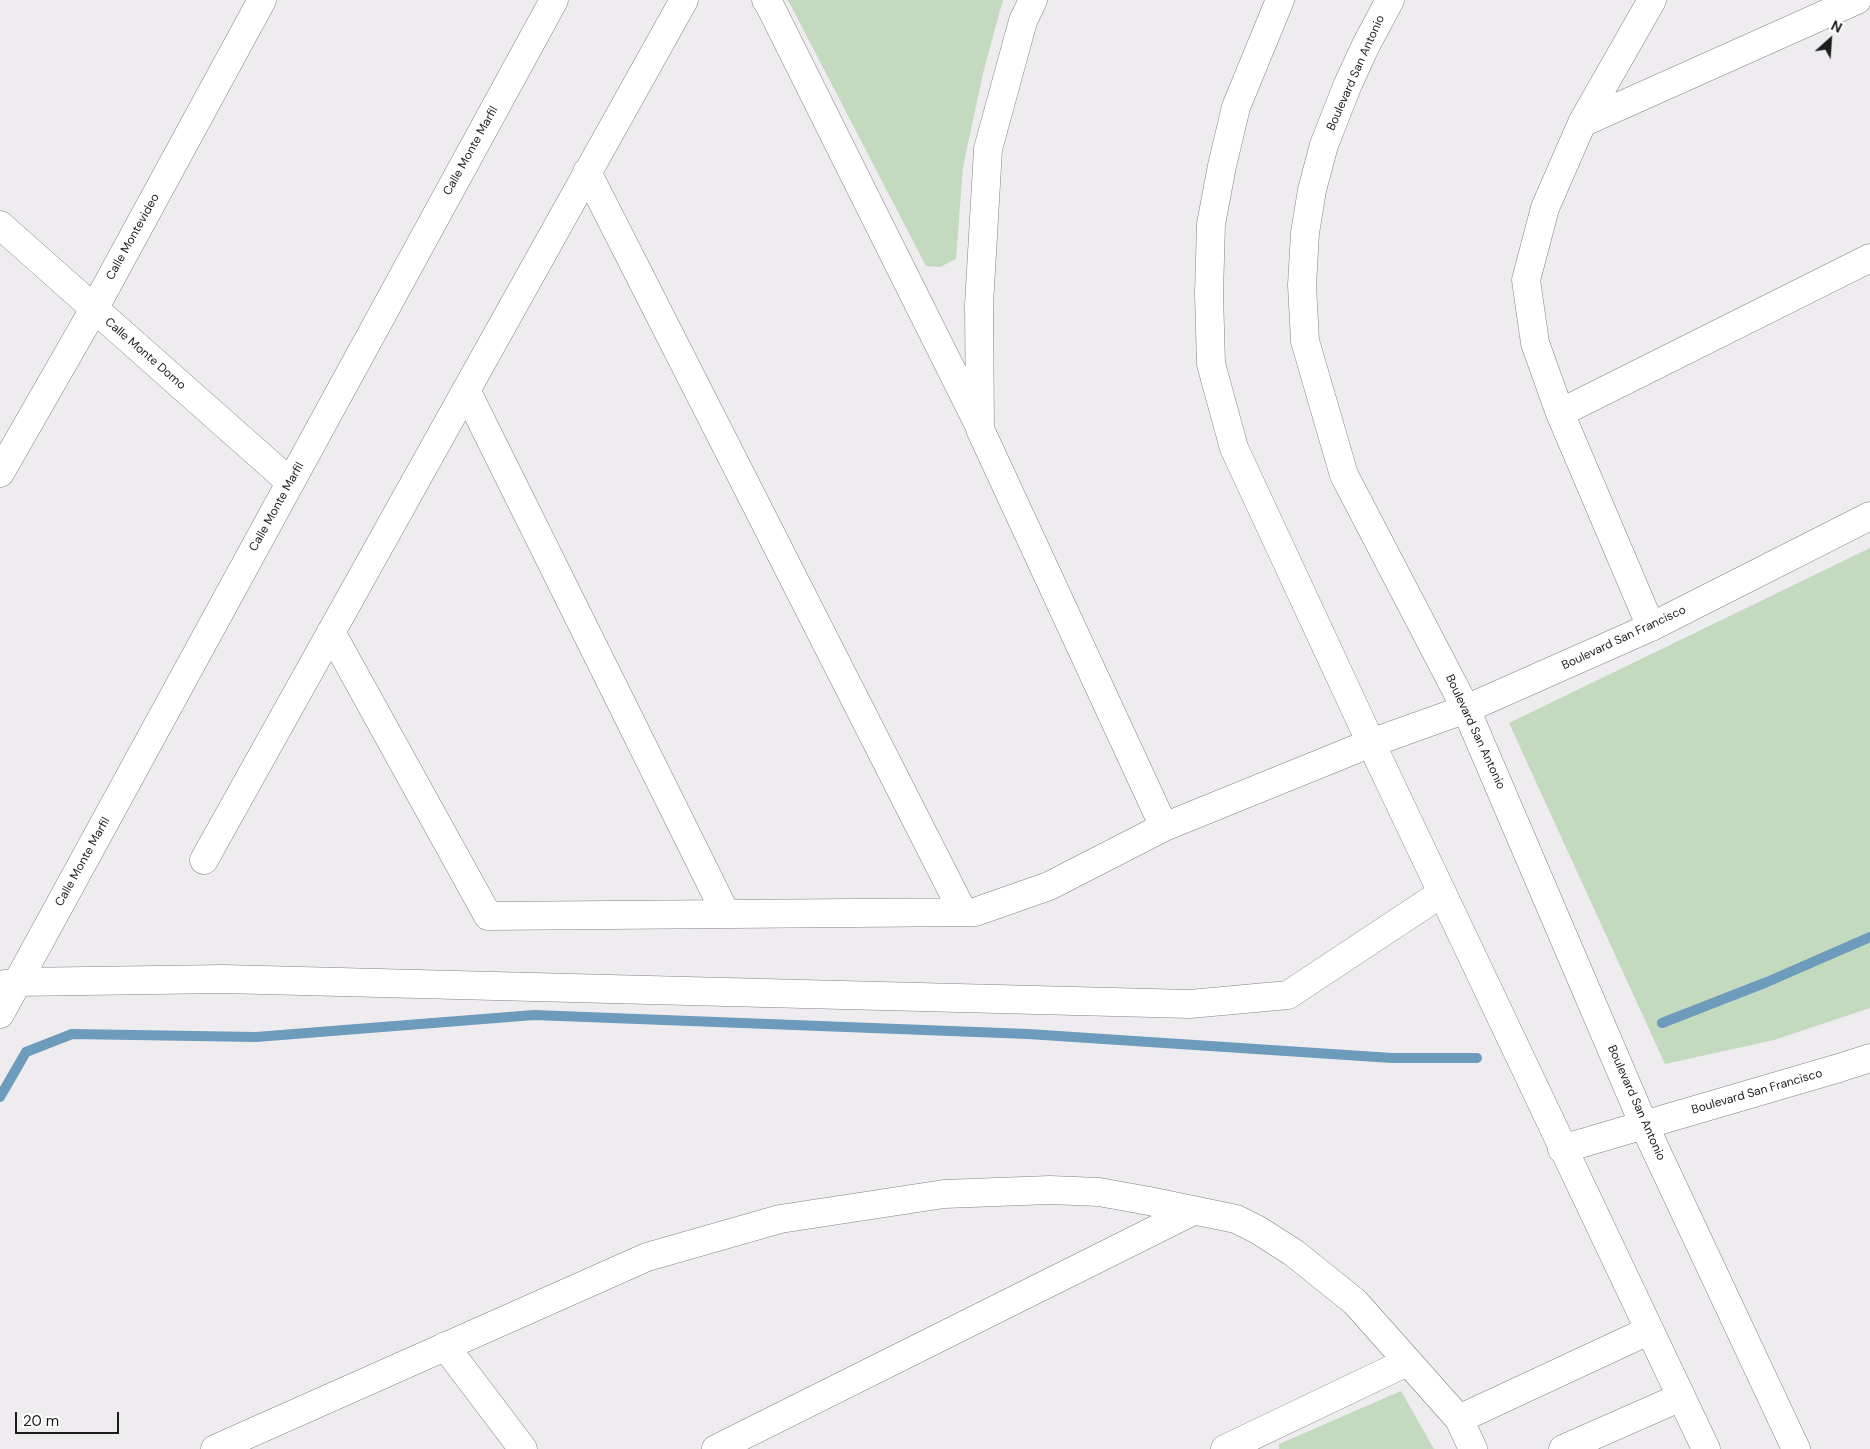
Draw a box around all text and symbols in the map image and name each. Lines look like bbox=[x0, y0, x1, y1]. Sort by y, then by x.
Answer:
street label: Boulevard San Antonio bbox=[1324, 13, 1388, 133]
north arrow bbox=[1805, 15, 1855, 65]
text: N bbox=[1828, 16, 1845, 37]
street label: Calle Monte Marfil bbox=[441, 104, 501, 198]
street label: Calle Montevideo bbox=[103, 191, 163, 283]
street label: Calle Monte Domo bbox=[102, 315, 188, 393]
street label: Calle Monte Marfil bbox=[247, 460, 307, 554]
street label: Boulevard San Francisco bbox=[1560, 603, 1688, 673]
street label: Boulevard San Antonio bbox=[1442, 672, 1508, 792]
street label: Calle Monte Marfil bbox=[53, 815, 113, 909]
street label: Boulevard San Antonio bbox=[1604, 1043, 1668, 1163]
street label: Boulevard San Francisco bbox=[1690, 1066, 1824, 1118]
scale bar bbox=[18, 1402, 121, 1434]
text: 20 m bbox=[23, 1411, 59, 1431]

